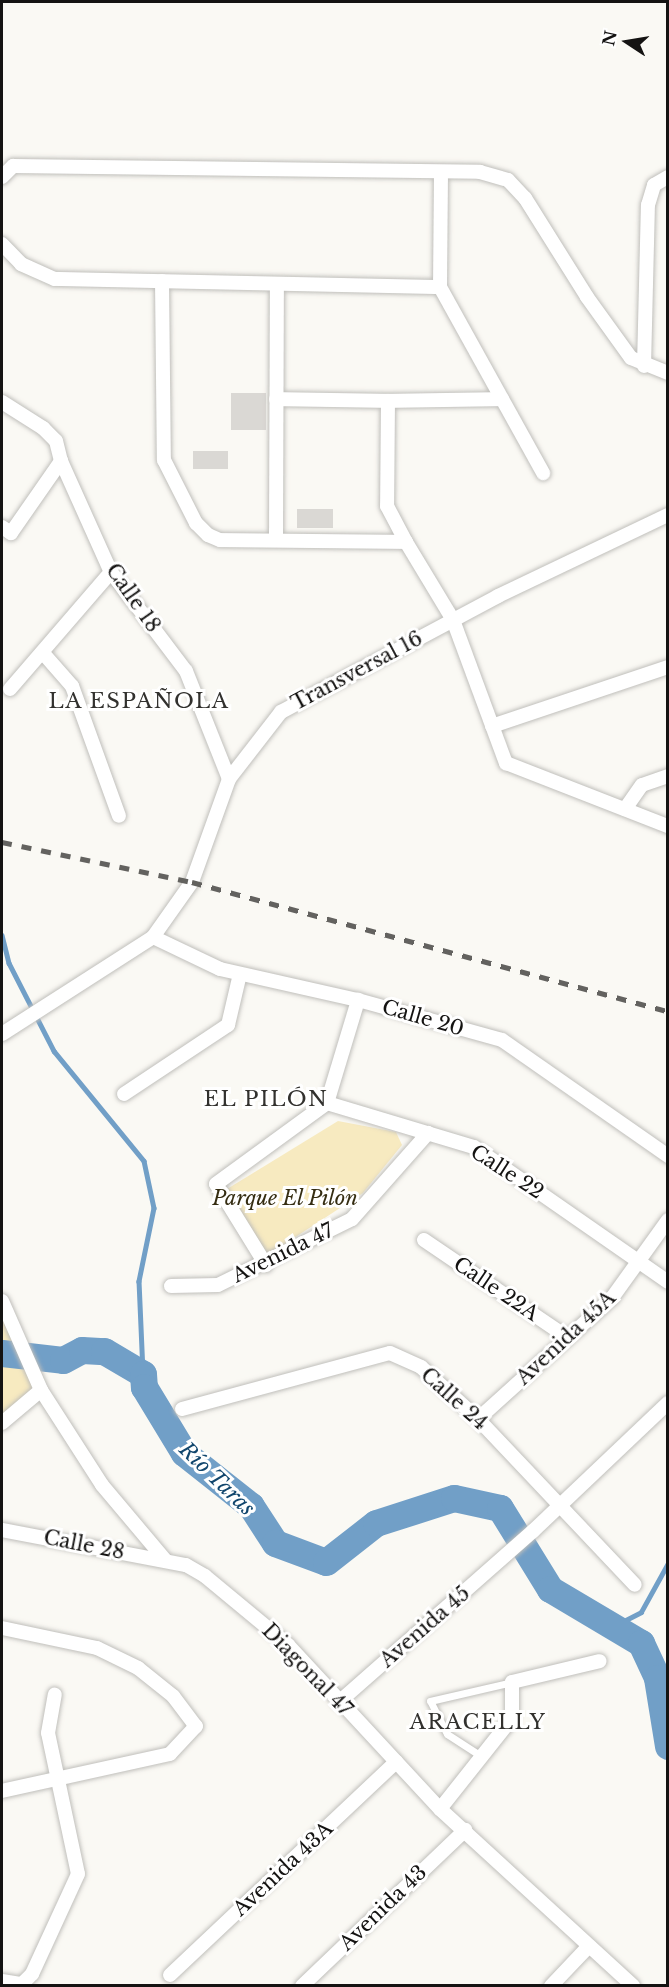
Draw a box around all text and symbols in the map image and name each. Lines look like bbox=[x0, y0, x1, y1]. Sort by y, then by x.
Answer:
north arrow bbox=[597, 12, 657, 72]
text: N bbox=[598, 29, 621, 48]
street label: Calle 18 bbox=[101, 559, 165, 637]
street label: Transversal 16 bbox=[287, 626, 427, 716]
district label: LA ESPAÑOLA bbox=[48, 688, 230, 714]
street label: Calle 20 bbox=[379, 995, 467, 1041]
district label: EL PILÓN bbox=[203, 1086, 329, 1112]
street label: Calle 22 bbox=[466, 1140, 548, 1204]
park label: Parque El Pilón bbox=[212, 1186, 358, 1210]
street label: Avenida 47 bbox=[228, 1218, 338, 1288]
street label: Calle 22A bbox=[449, 1252, 543, 1326]
street label: Avenida 45A bbox=[511, 1286, 621, 1390]
street label: Calle 24 bbox=[416, 1363, 492, 1435]
water label: Río Taras bbox=[174, 1437, 260, 1521]
street label: Calle 28 bbox=[42, 1525, 126, 1565]
street label: Avenida 45 bbox=[375, 1581, 475, 1673]
street label: Diagonal 47 bbox=[257, 1619, 357, 1721]
district label: ARACELLY bbox=[410, 1709, 546, 1735]
street label: Avenida 43A bbox=[228, 1817, 338, 1921]
street label: Avenida 43 bbox=[334, 1860, 432, 1956]

